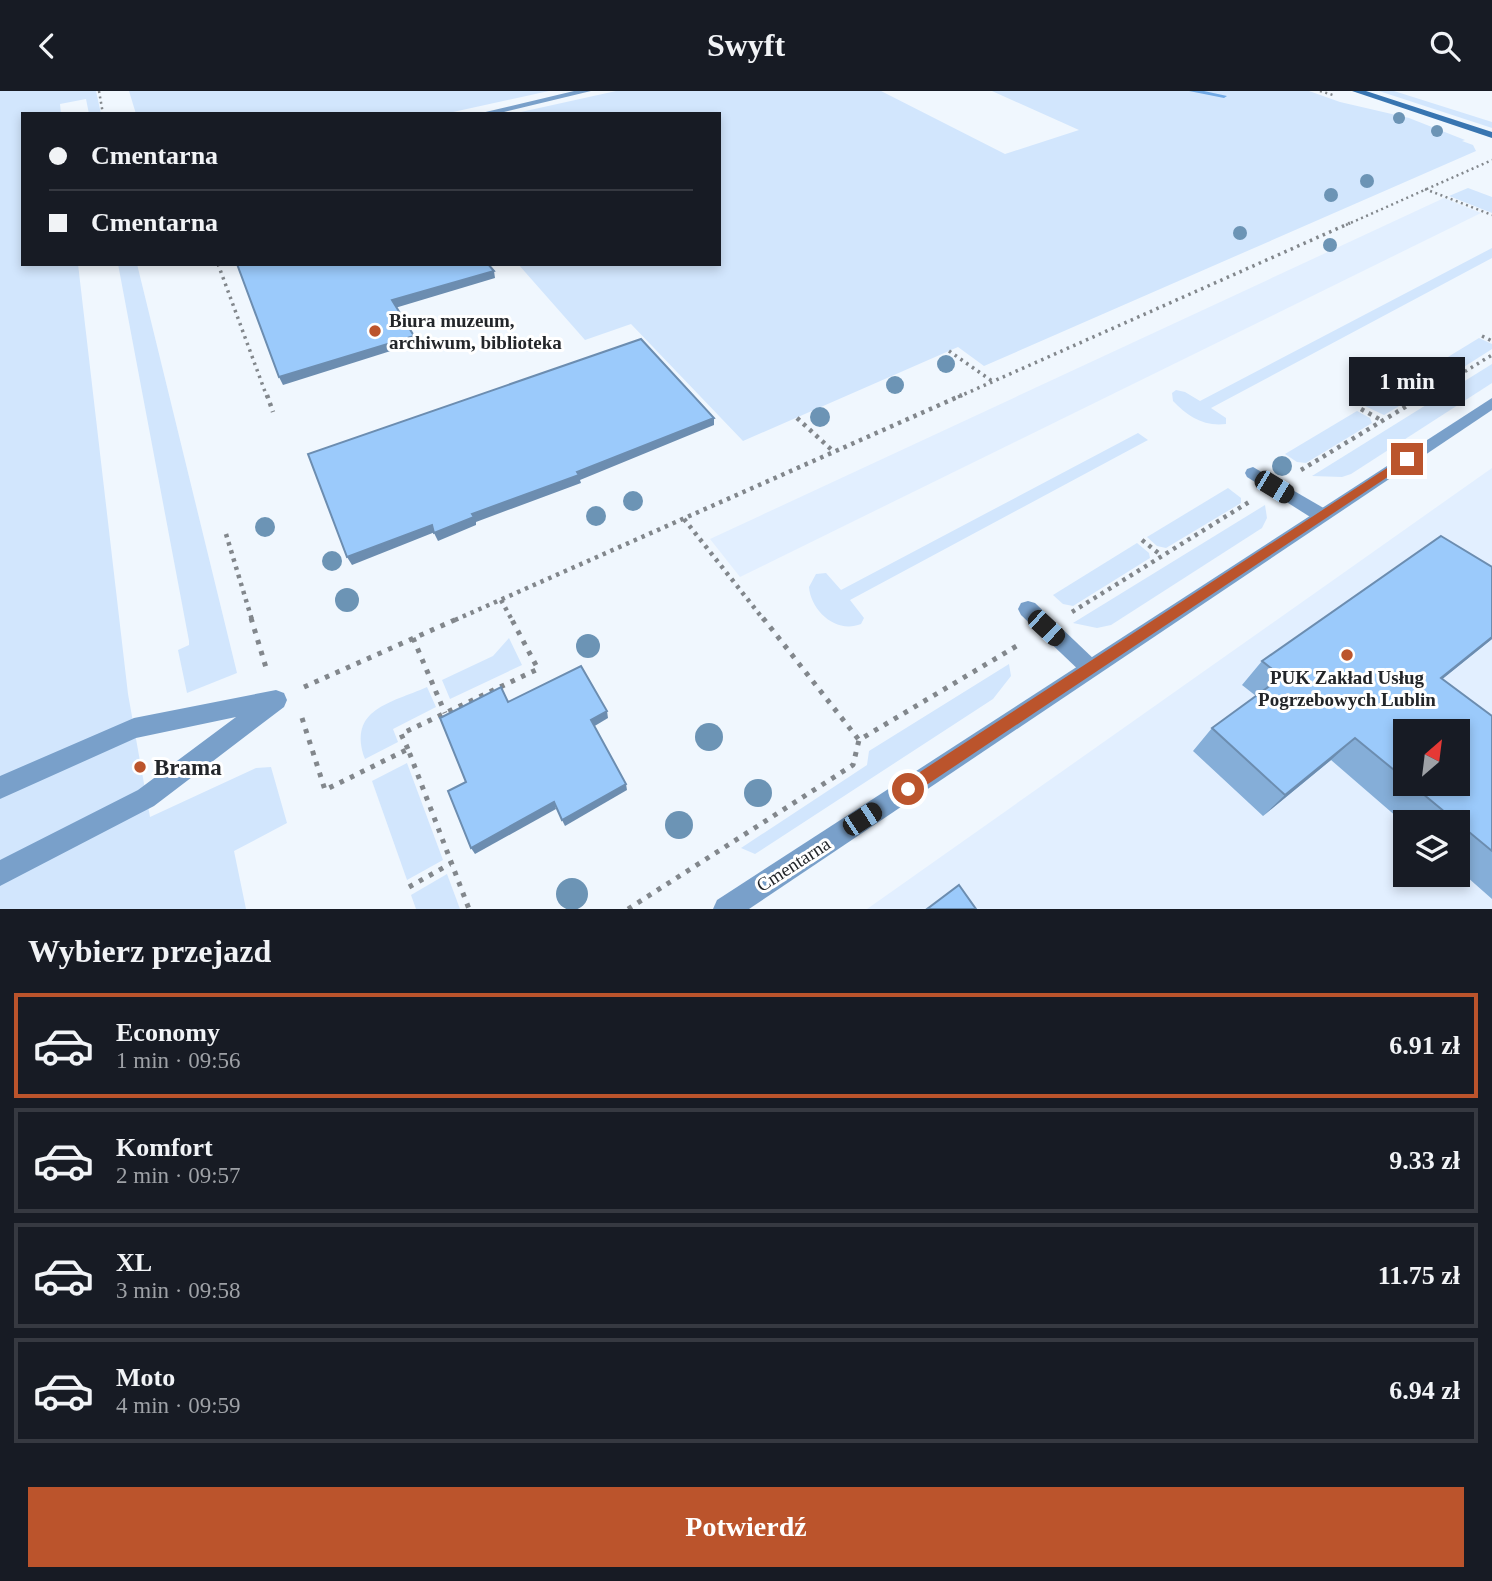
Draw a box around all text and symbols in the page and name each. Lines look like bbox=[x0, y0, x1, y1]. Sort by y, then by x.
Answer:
icon: back bbox=[28, 27, 66, 65]
text: Swyft bbox=[707, 27, 785, 63]
icon: search bbox=[1426, 27, 1464, 65]
text: Cmentarna bbox=[91, 141, 218, 170]
text: Cmentarna bbox=[91, 208, 218, 237]
place label: Biura muzeum, archiwum, biblioteka bbox=[389, 310, 562, 353]
marker: Biura muzeum, archiwum, biblioteka bbox=[367, 323, 383, 339]
callout: 1 min bbox=[1349, 357, 1465, 407]
text: 1 min bbox=[1379, 369, 1435, 394]
route end bbox=[1391, 443, 1423, 475]
car bbox=[1251, 467, 1298, 507]
car bbox=[1024, 606, 1069, 650]
marker: PUK Zakład Usług Pogrzebowych Lublin bbox=[1339, 647, 1355, 663]
place label: PUK Zakład Usług Pogrzebowych Lublin bbox=[1258, 667, 1436, 710]
north arrow bbox=[1393, 719, 1470, 796]
map controls bbox=[1393, 719, 1470, 887]
place label: Brama bbox=[154, 755, 222, 780]
marker: Brama bbox=[132, 759, 148, 775]
route start bbox=[892, 773, 924, 805]
car bbox=[839, 799, 886, 839]
button: layers bbox=[1393, 810, 1470, 887]
street label: Cmentarna bbox=[753, 833, 834, 896]
text: Wybierz przejazd bbox=[28, 933, 271, 969]
icon: car bbox=[32, 1014, 95, 1077]
text: Economy bbox=[116, 1018, 220, 1047]
text: 6.91 zł bbox=[1389, 1031, 1460, 1060]
text: 1 min · 09:56 bbox=[116, 1048, 241, 1073]
icon: car bbox=[32, 1129, 95, 1192]
text: Komfort bbox=[116, 1133, 213, 1162]
text: 9.33 zł bbox=[1389, 1146, 1460, 1175]
text: 2 min · 09:57 bbox=[116, 1163, 241, 1188]
icon: car bbox=[32, 1244, 95, 1307]
text: XL bbox=[116, 1248, 152, 1277]
text: 11.75 zł bbox=[1378, 1261, 1460, 1290]
text: 3 min · 09:58 bbox=[116, 1278, 241, 1303]
icon: car bbox=[32, 1359, 95, 1422]
text: Moto bbox=[116, 1363, 175, 1392]
text: 6.94 zł bbox=[1389, 1376, 1460, 1405]
text: 4 min · 09:59 bbox=[116, 1393, 241, 1418]
button: Potwierdź bbox=[28, 1487, 1464, 1567]

